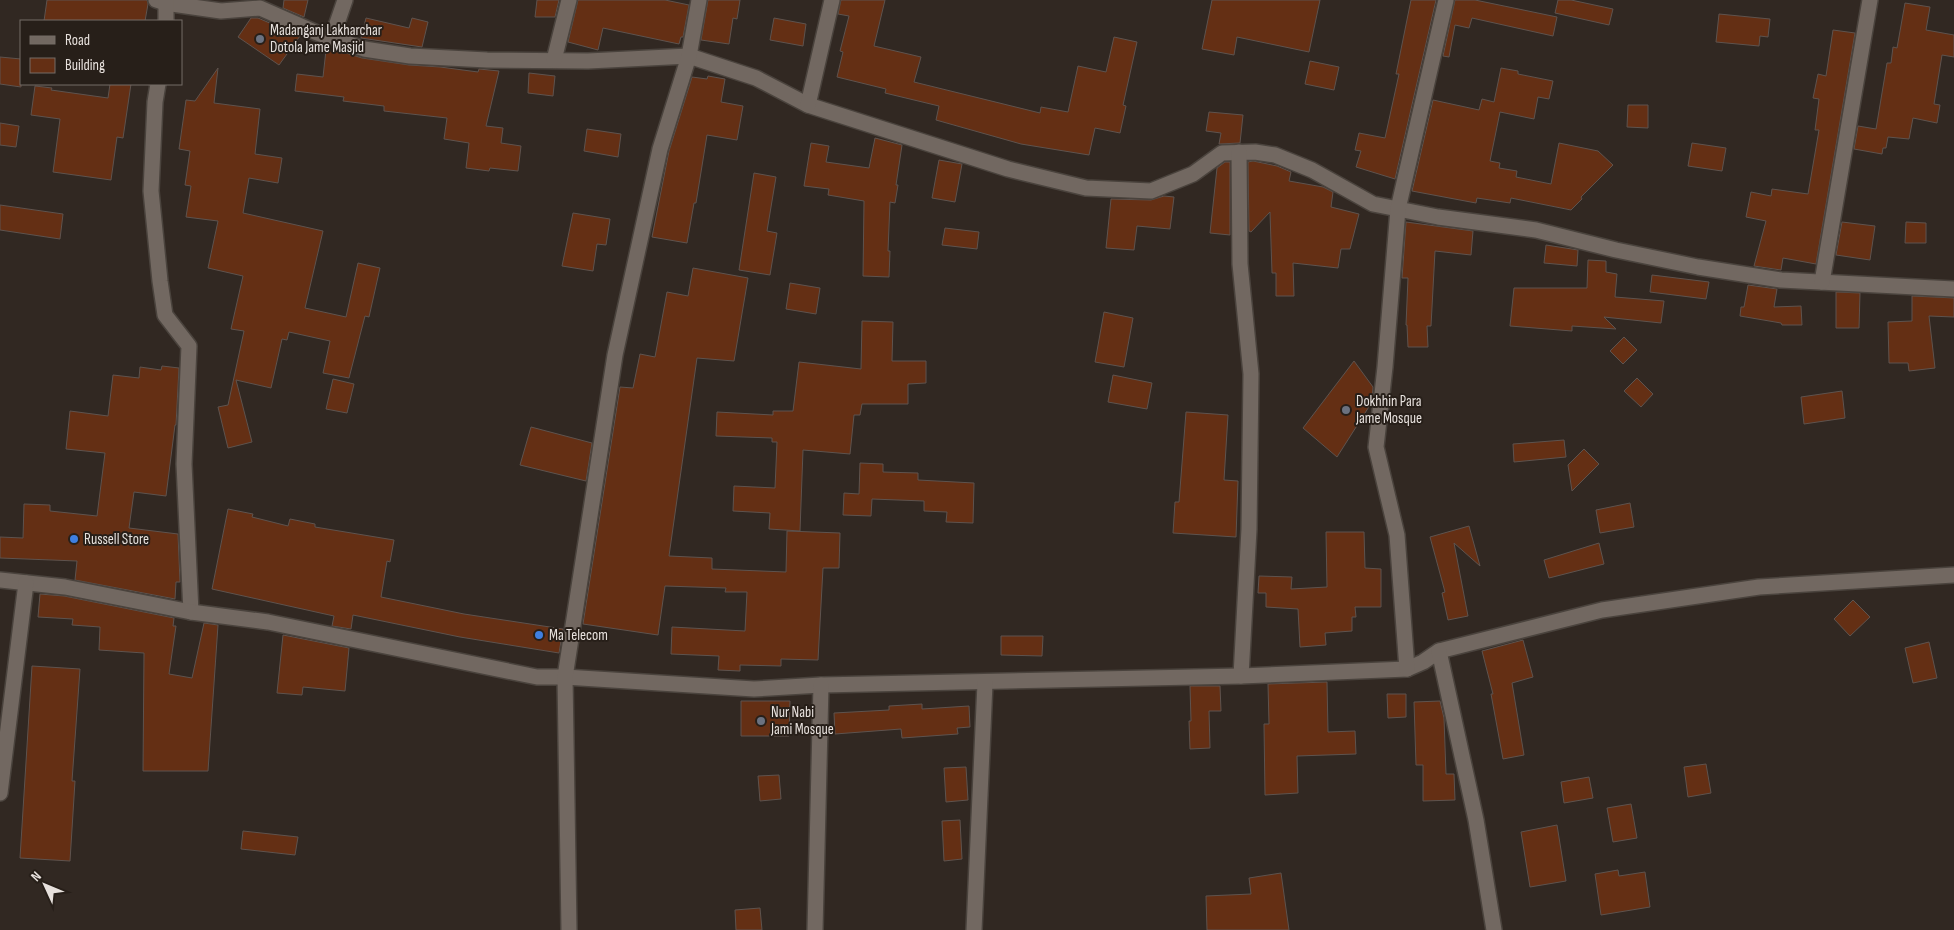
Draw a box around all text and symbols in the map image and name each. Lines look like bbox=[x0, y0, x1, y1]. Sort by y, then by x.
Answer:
legend bbox=[20, 20, 182, 85]
place label: Madanganj Lakharchar Dotola Jame Masjid bbox=[270, 21, 383, 57]
text: Road bbox=[65, 31, 90, 50]
marker: Madanganj Lakharchar Dotola Jame Masjid bbox=[254, 33, 266, 45]
text: Building bbox=[65, 56, 105, 75]
place label: Dokhhin Para Jame Mosque bbox=[1355, 392, 1422, 428]
marker: Dokhhin Para Jame Mosque bbox=[1340, 404, 1352, 416]
place label: Russell Store bbox=[84, 530, 149, 549]
marker: Russell Store bbox=[68, 533, 80, 545]
place label: Ma Telecom bbox=[549, 626, 608, 645]
marker: Ma Telecom bbox=[533, 629, 545, 641]
place label: Nur Nabi Jami Mosque bbox=[770, 703, 834, 739]
marker: Nur Nabi Jami Mosque bbox=[755, 715, 767, 727]
north arrow bbox=[20, 860, 70, 910]
text: N bbox=[27, 868, 45, 885]

